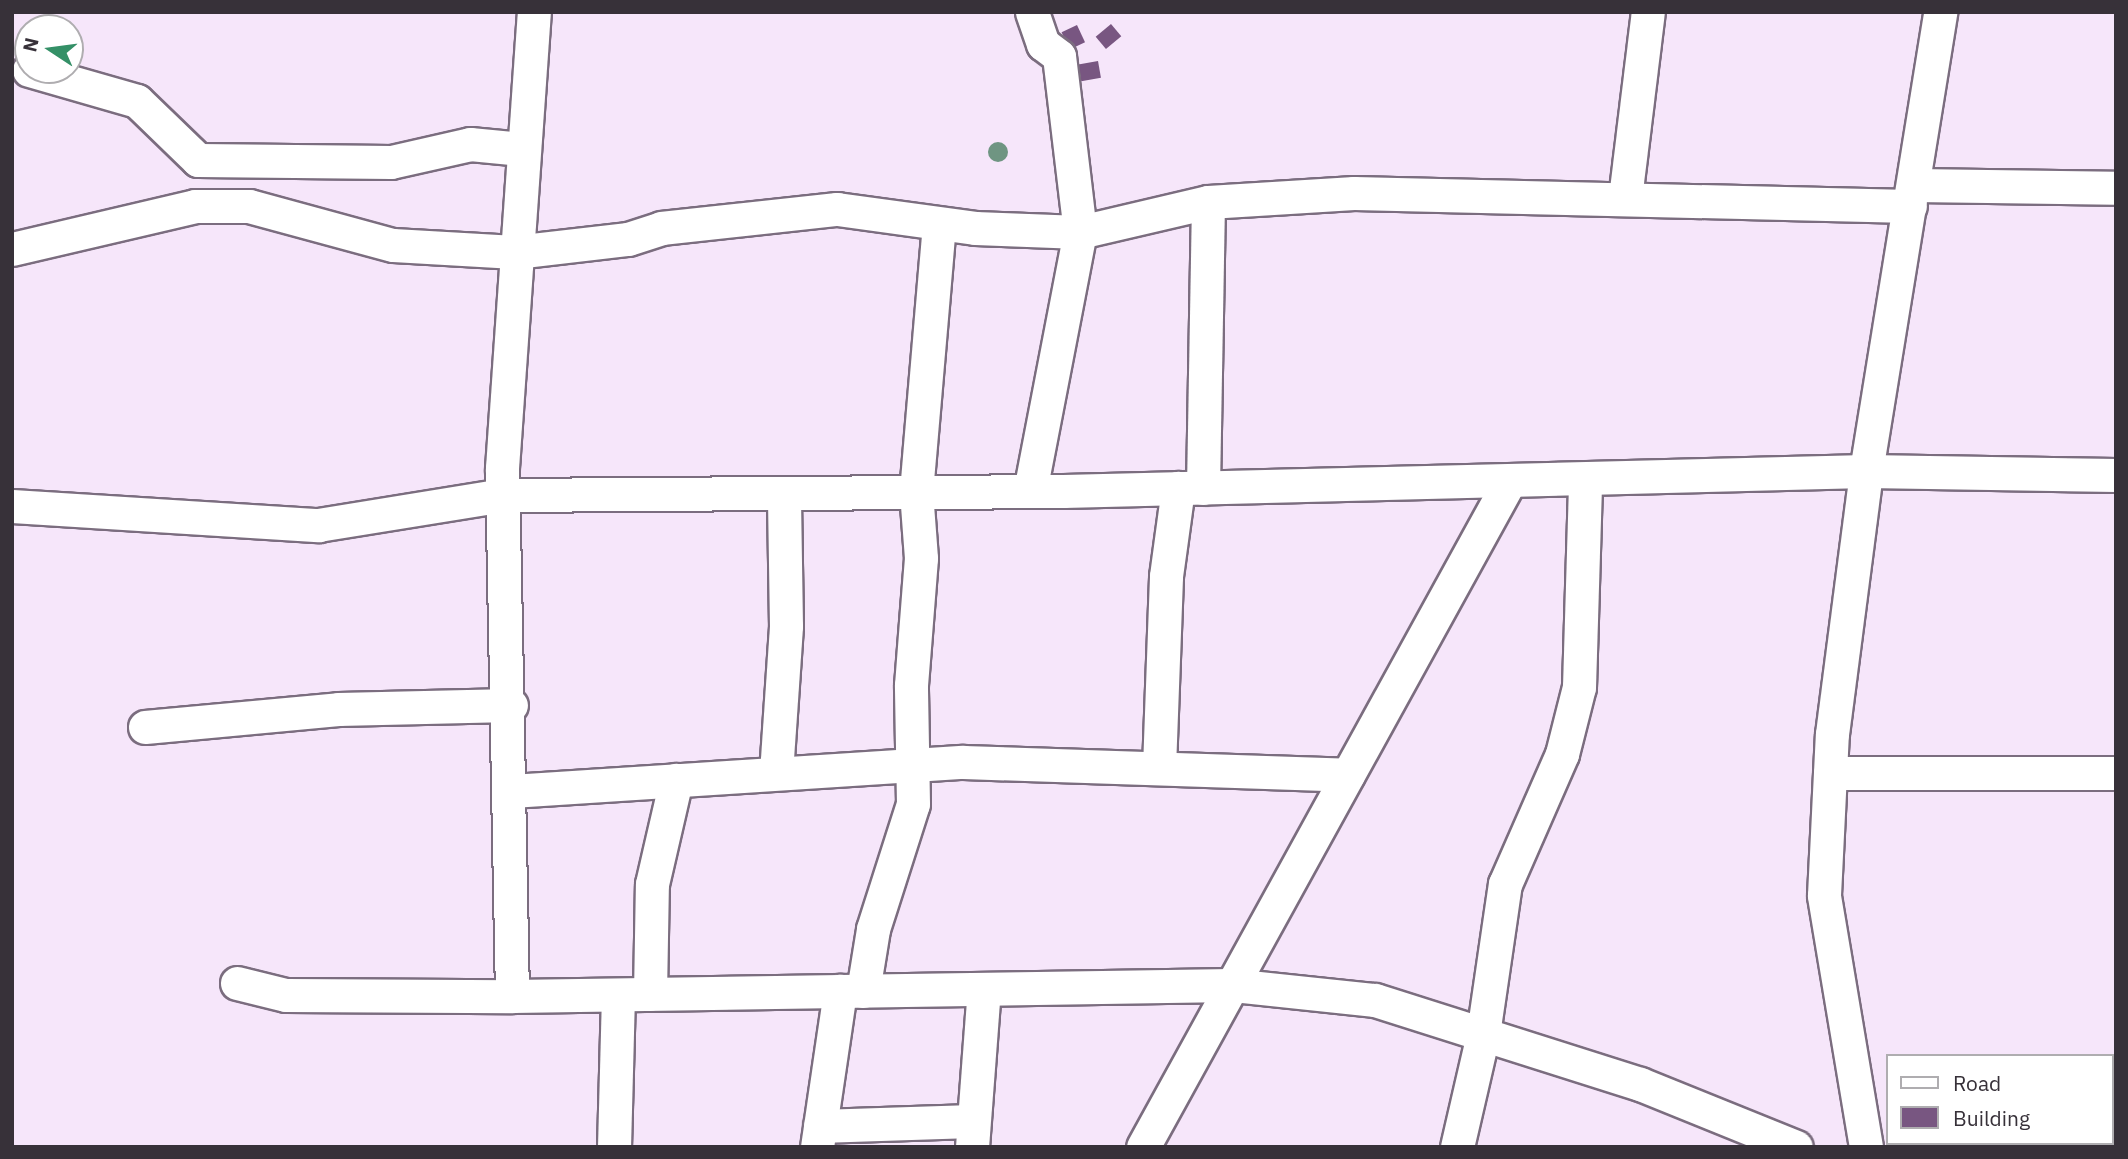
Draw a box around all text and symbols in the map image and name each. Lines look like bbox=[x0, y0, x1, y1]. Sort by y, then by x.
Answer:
north arrow bbox=[14, 14, 84, 84]
text: N bbox=[17, 35, 44, 54]
legend bbox=[1886, 1054, 2114, 1145]
text: Road bbox=[1953, 1069, 2001, 1097]
text: Building bbox=[1953, 1104, 2030, 1132]

